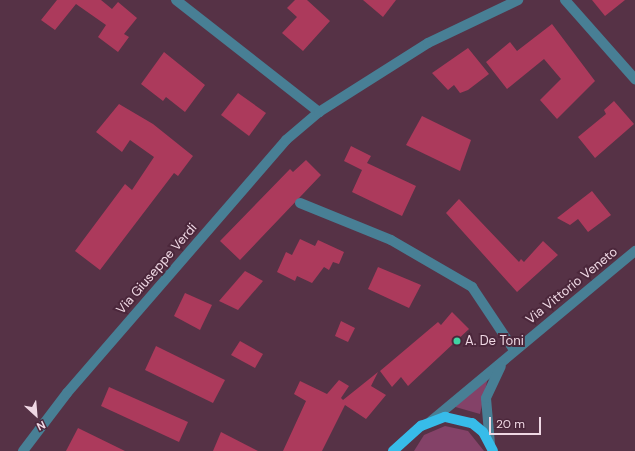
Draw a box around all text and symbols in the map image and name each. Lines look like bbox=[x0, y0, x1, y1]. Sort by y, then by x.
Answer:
street label: Via Giuseppe Verdi bbox=[113, 221, 201, 317]
street label: Via Vittorio Veneto bbox=[523, 244, 621, 328]
place label: A. De Toni bbox=[465, 333, 524, 349]
marker: A. De Toni bbox=[452, 336, 462, 346]
north arrow bbox=[16, 395, 56, 435]
scale bar bbox=[491, 409, 543, 435]
text: 20 m bbox=[496, 416, 525, 432]
text: N bbox=[35, 418, 48, 434]

